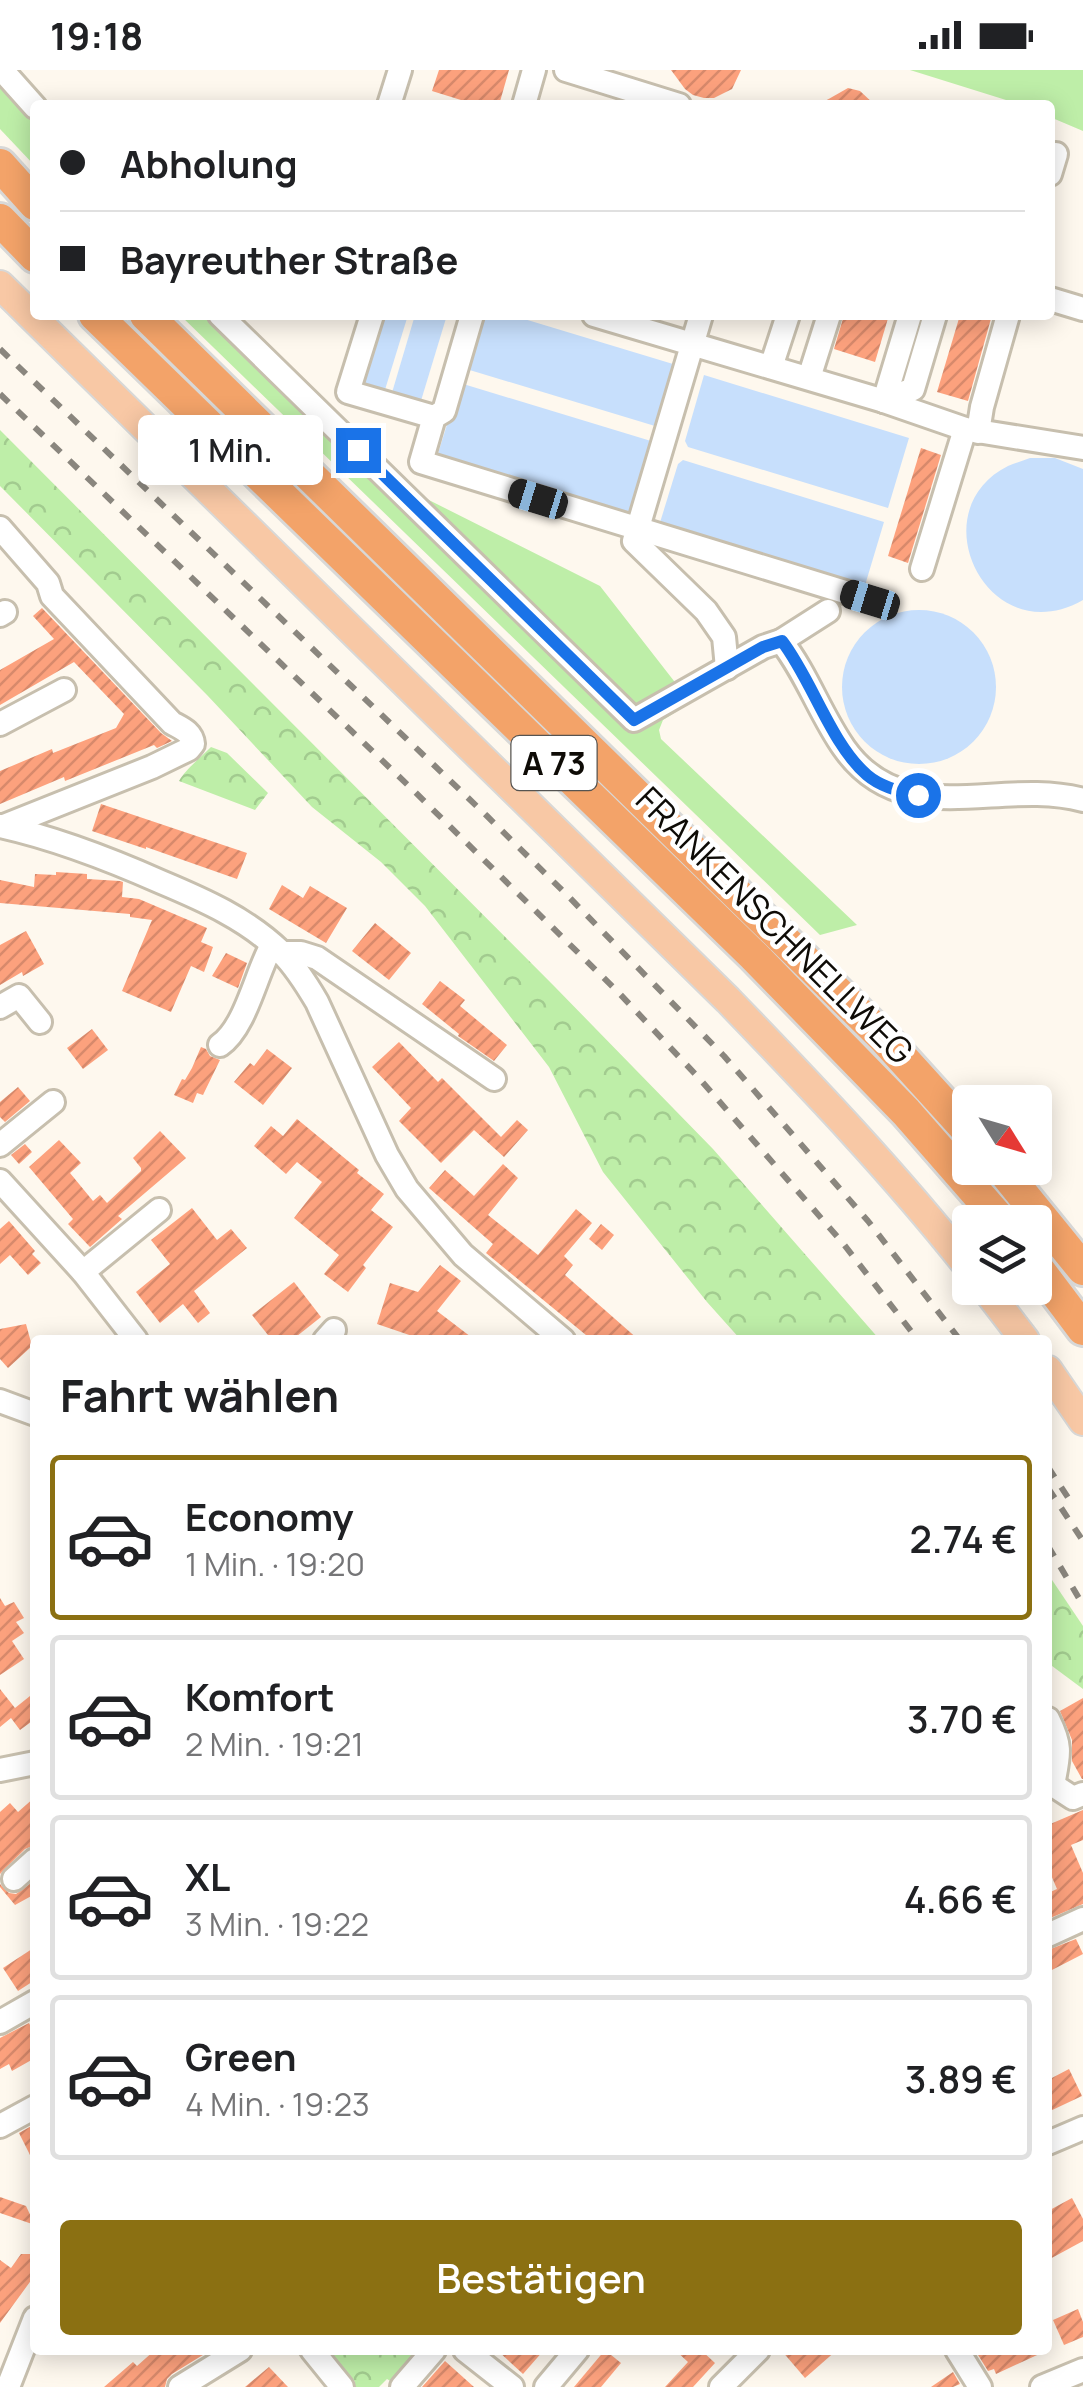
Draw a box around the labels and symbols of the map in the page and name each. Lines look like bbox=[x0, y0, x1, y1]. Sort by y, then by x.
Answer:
callout: 1 Min. bbox=[138, 415, 323, 485]
route end bbox=[336, 428, 381, 473]
car bbox=[505, 476, 571, 522]
car bbox=[837, 577, 903, 623]
road number: A 73 bbox=[512, 736, 596, 790]
route start bbox=[896, 773, 941, 818]
street label: FRANKENSCHNELLWEG bbox=[626, 776, 924, 1074]
north arrow bbox=[952, 1085, 1052, 1185]

